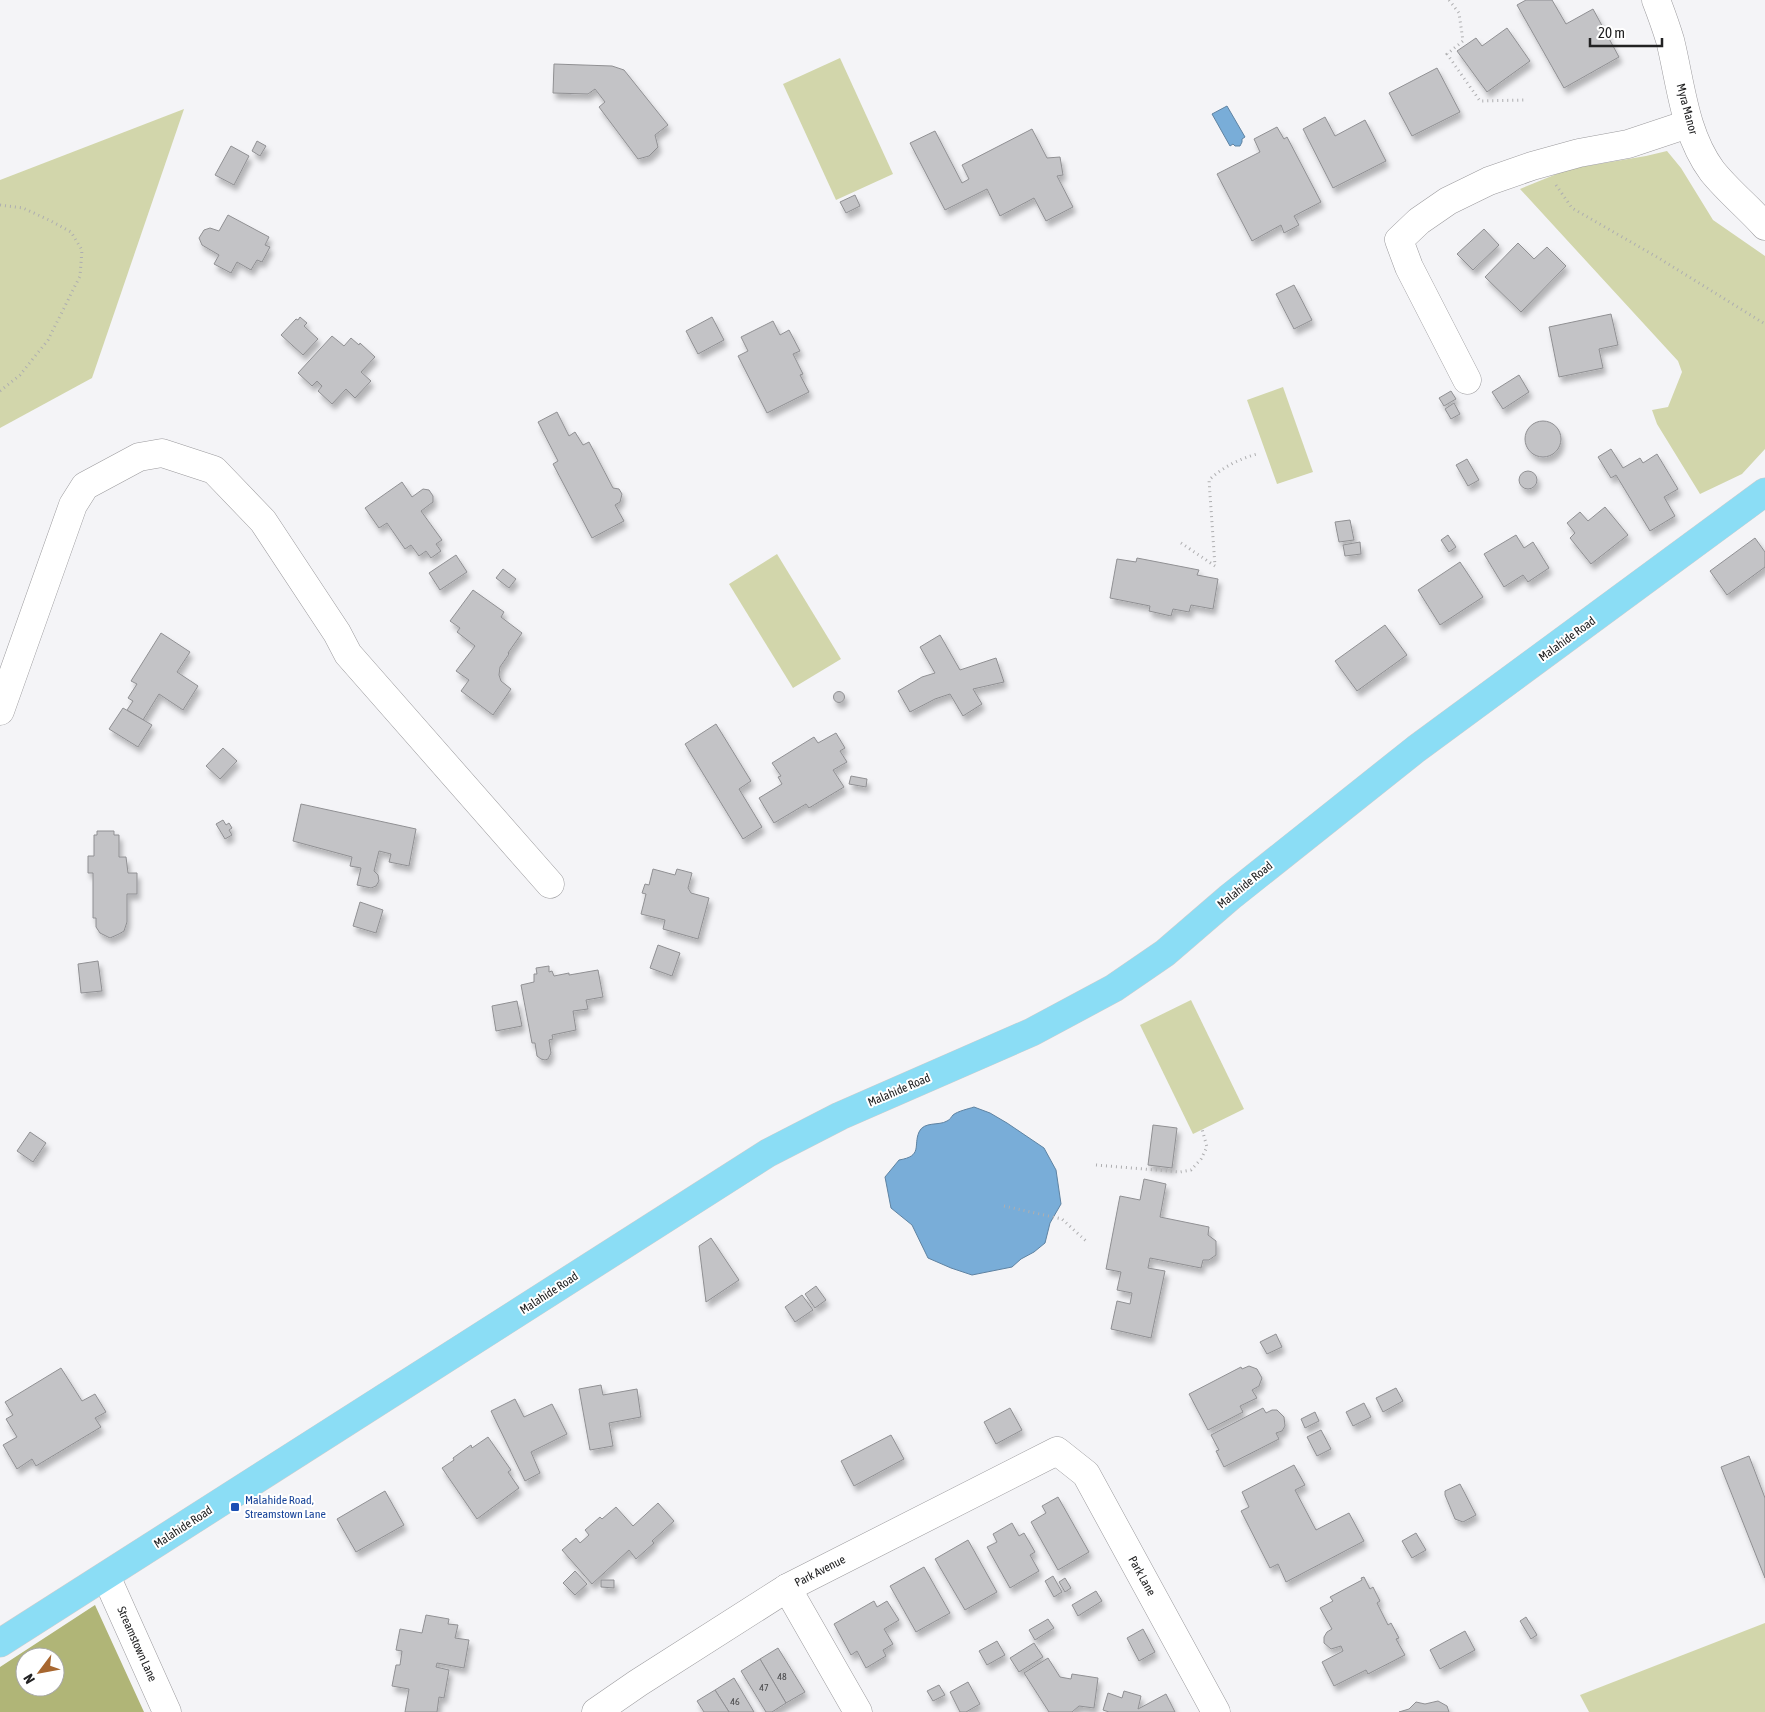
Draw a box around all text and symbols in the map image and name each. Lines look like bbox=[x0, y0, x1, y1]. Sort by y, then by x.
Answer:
scale bar bbox=[1590, 15, 1662, 47]
text: 20 m bbox=[1598, 24, 1625, 41]
street label: Myra Manor bbox=[1673, 82, 1701, 136]
street label: Malahide Road bbox=[1536, 614, 1598, 664]
street label: Malahide Road bbox=[1215, 859, 1275, 911]
street label: Malahide Road bbox=[866, 1071, 932, 1109]
street label: Malahide Road bbox=[517, 1269, 581, 1317]
place label: Malahide Road, Streamstown Lane bbox=[245, 1493, 326, 1521]
marker: Malahide Road, Streamstown Lane bbox=[229, 1501, 241, 1513]
street label: Malahide Road bbox=[151, 1503, 215, 1551]
street label: Park Avenue bbox=[792, 1552, 848, 1590]
street label: Park Lane bbox=[1125, 1554, 1159, 1598]
street label: Streamstown Lane bbox=[114, 1604, 160, 1684]
north arrow bbox=[15, 1647, 65, 1697]
text: N bbox=[20, 1671, 38, 1687]
house number: 48 bbox=[777, 1671, 787, 1682]
house number: 47 bbox=[759, 1682, 769, 1693]
house number: 46 bbox=[730, 1696, 740, 1707]

